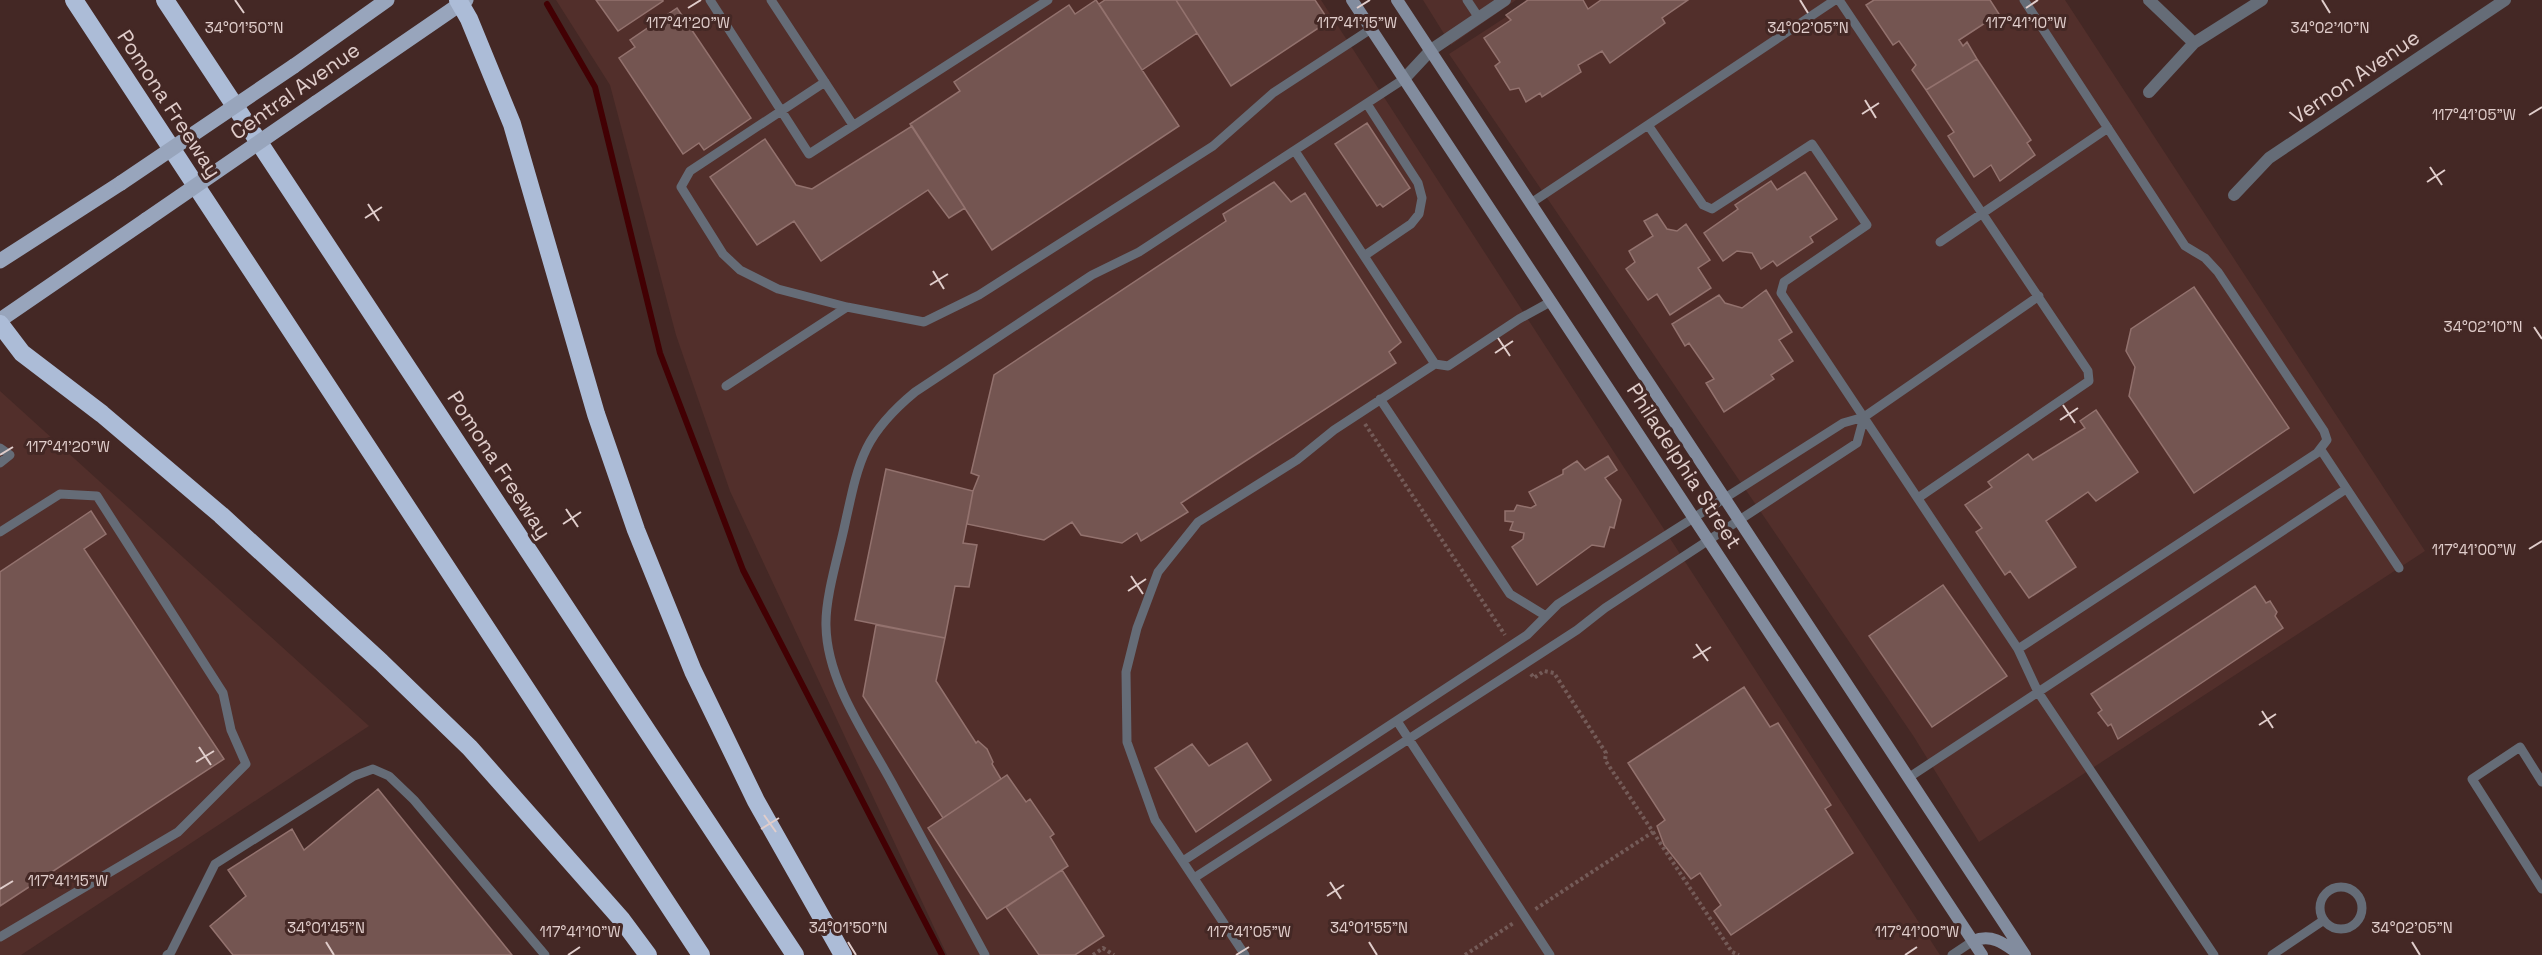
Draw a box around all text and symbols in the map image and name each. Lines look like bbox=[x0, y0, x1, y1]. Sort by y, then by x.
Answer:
text: 117°41'20"W bbox=[646, 13, 730, 32]
text: 117°41'15"W bbox=[1317, 13, 1397, 32]
text: 117°41'10"W bbox=[1985, 13, 2067, 32]
text: 34°01'50"N bbox=[205, 18, 283, 37]
text: 34°02'05"N bbox=[1767, 18, 1849, 37]
text: 34°02'10"N bbox=[2291, 18, 2369, 37]
street label: Vernon Avenue bbox=[2285, 23, 2425, 130]
street label: Pomona Freeway bbox=[111, 24, 227, 183]
street label: Central Avenue bbox=[225, 36, 365, 145]
text: 117°41'05"W bbox=[2432, 105, 2516, 124]
text: 34°02'10"N bbox=[2444, 317, 2522, 336]
street label: Philadelphia Street bbox=[1621, 378, 1748, 554]
street label: Pomona Freeway bbox=[441, 385, 557, 544]
text: 117°41'20"W bbox=[26, 437, 110, 456]
text: 117°41'00"W bbox=[2432, 540, 2516, 559]
text: 117°41'15"W bbox=[28, 871, 108, 890]
text: 34°01'45"N bbox=[287, 918, 365, 937]
text: 34°01'50"N bbox=[809, 918, 887, 937]
text: 34°01'55"N bbox=[1330, 918, 1408, 937]
text: 34°02'05"N bbox=[2371, 918, 2453, 937]
text: 117°41'10"W bbox=[539, 922, 621, 941]
text: 117°41'05"W bbox=[1207, 922, 1291, 941]
text: 117°41'00"W bbox=[1875, 922, 1959, 941]

